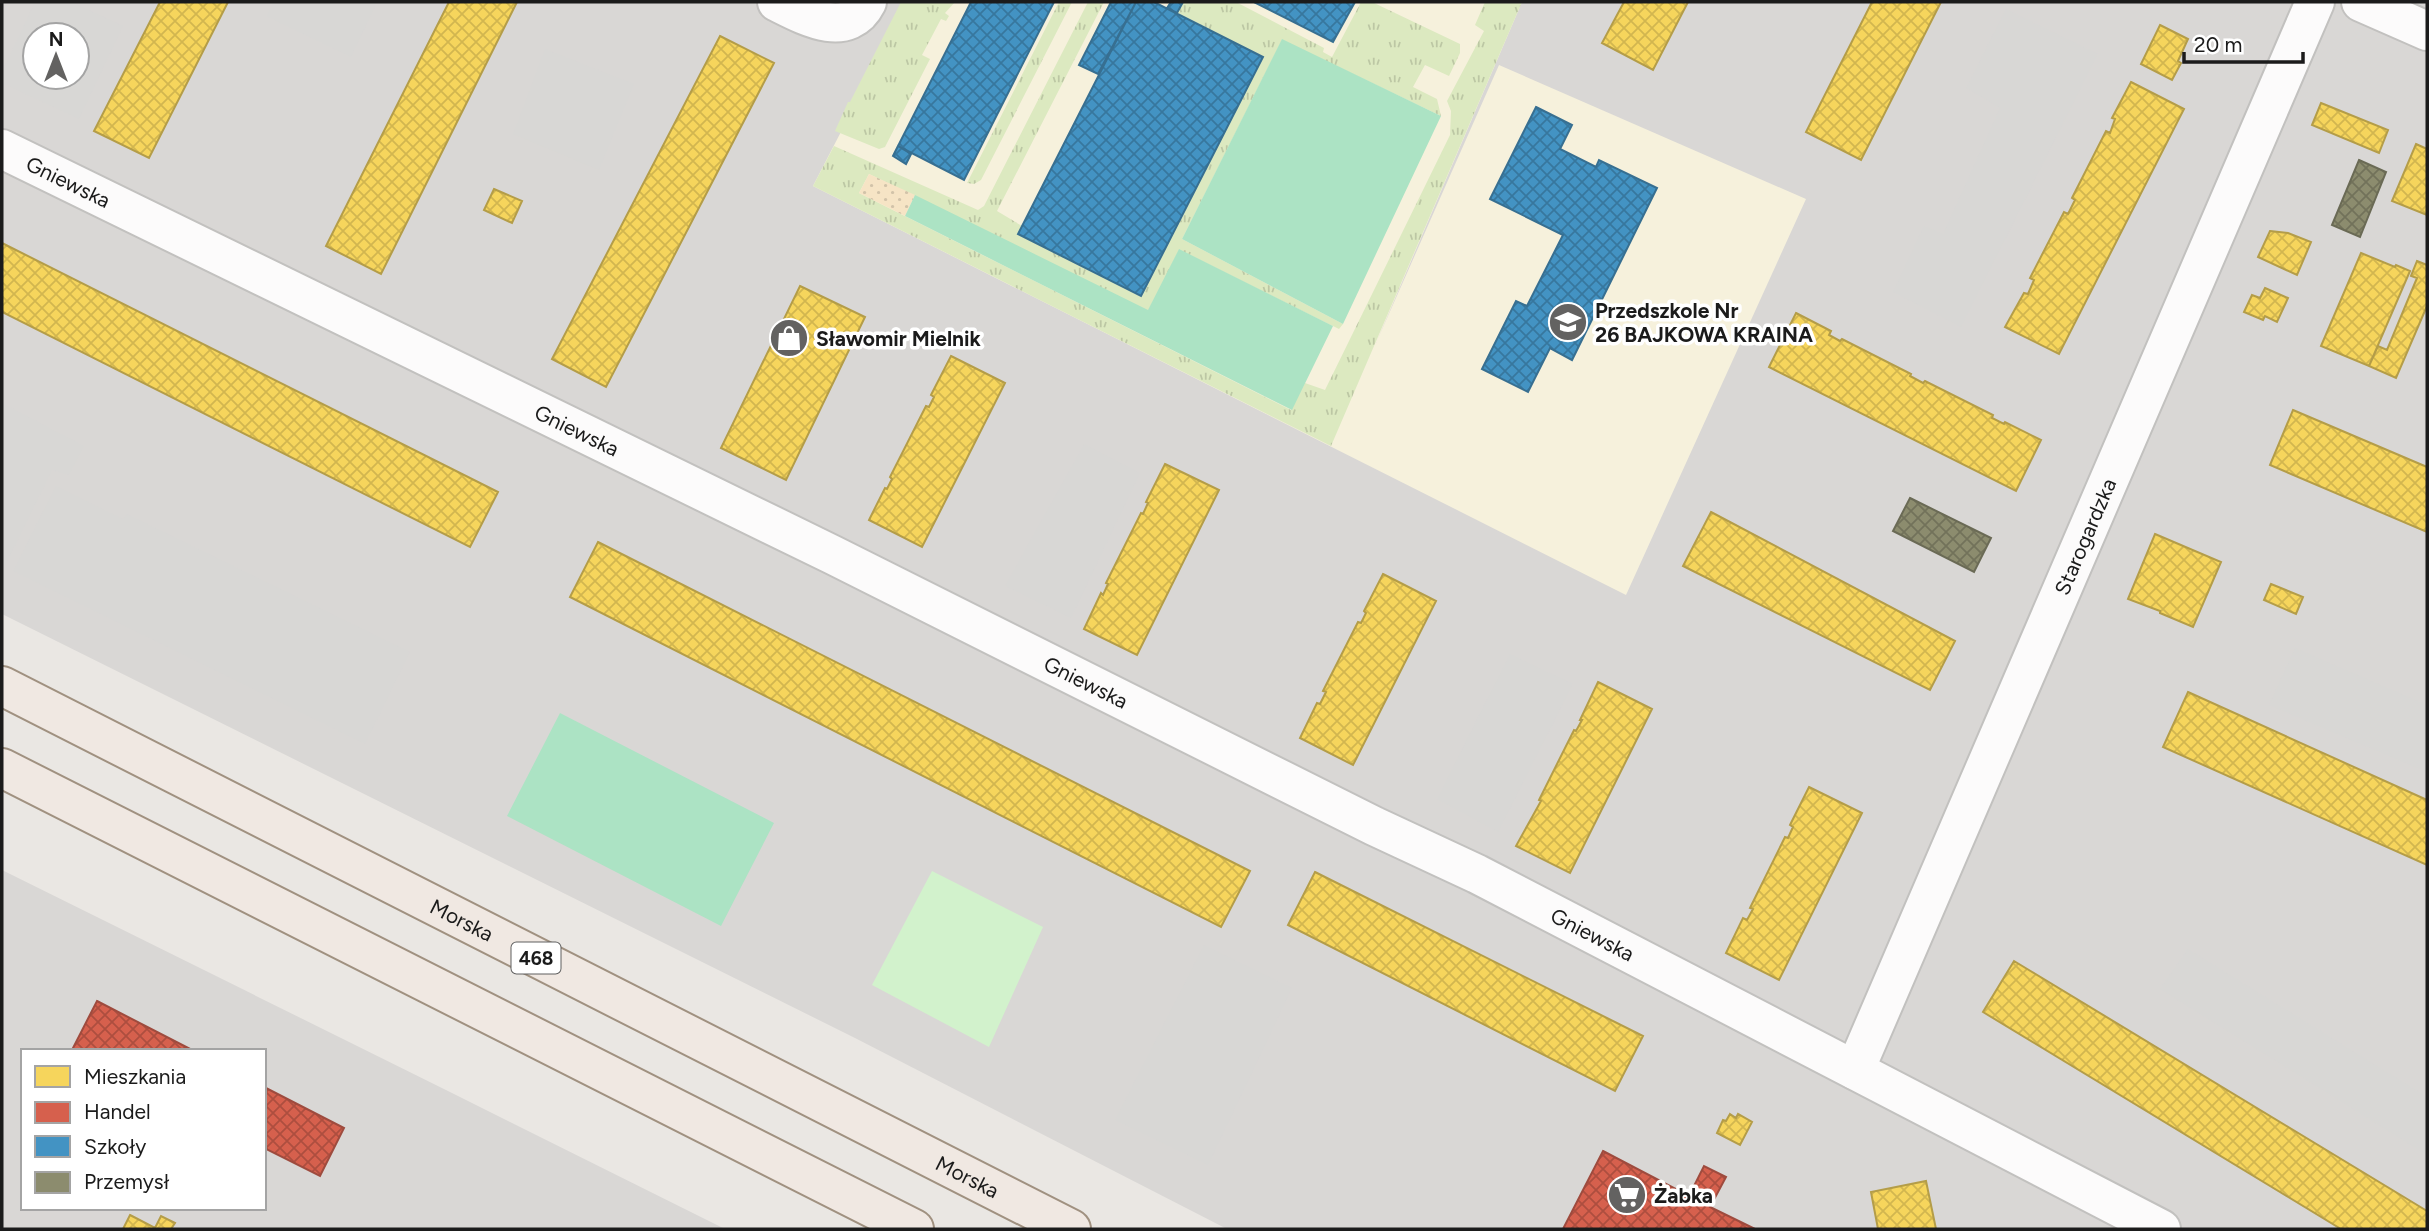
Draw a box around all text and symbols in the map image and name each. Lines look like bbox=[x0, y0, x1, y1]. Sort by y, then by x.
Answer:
north arrow bbox=[21, 21, 91, 91]
scale bar bbox=[2184, 21, 2303, 65]
text: N bbox=[49, 28, 63, 51]
text: 20 m bbox=[2194, 32, 2242, 57]
street label: Gniewska bbox=[22, 150, 115, 213]
place label: Przedszkole Nr 26 BAJKOWA KRAINA bbox=[1595, 298, 1813, 347]
school or university icon: Przedszkole Nr 26 BAJKOWA KRAINA bbox=[1547, 301, 1589, 343]
shop icon: Sławomir Mielnik bbox=[768, 317, 810, 359]
place label: Sławomir Mielnik bbox=[816, 326, 982, 351]
street label: Gniewska bbox=[531, 399, 623, 461]
street label: Starogardzka bbox=[2049, 474, 2121, 598]
street label: Gniewska bbox=[1040, 650, 1132, 713]
street label: Morska bbox=[426, 893, 498, 946]
street label: Gniewska bbox=[1547, 902, 1639, 966]
road number: 468 bbox=[512, 942, 560, 974]
legend bbox=[21, 1049, 266, 1210]
text: Mieszkania bbox=[84, 1064, 186, 1089]
text: Handel bbox=[84, 1099, 151, 1124]
text: Szkoły bbox=[84, 1134, 146, 1159]
street label: Morska bbox=[932, 1150, 1003, 1203]
text: Przemysł bbox=[84, 1169, 169, 1194]
supermarket icon: Żabka bbox=[1606, 1174, 1648, 1216]
place label: Żabka bbox=[1654, 1183, 1713, 1208]

